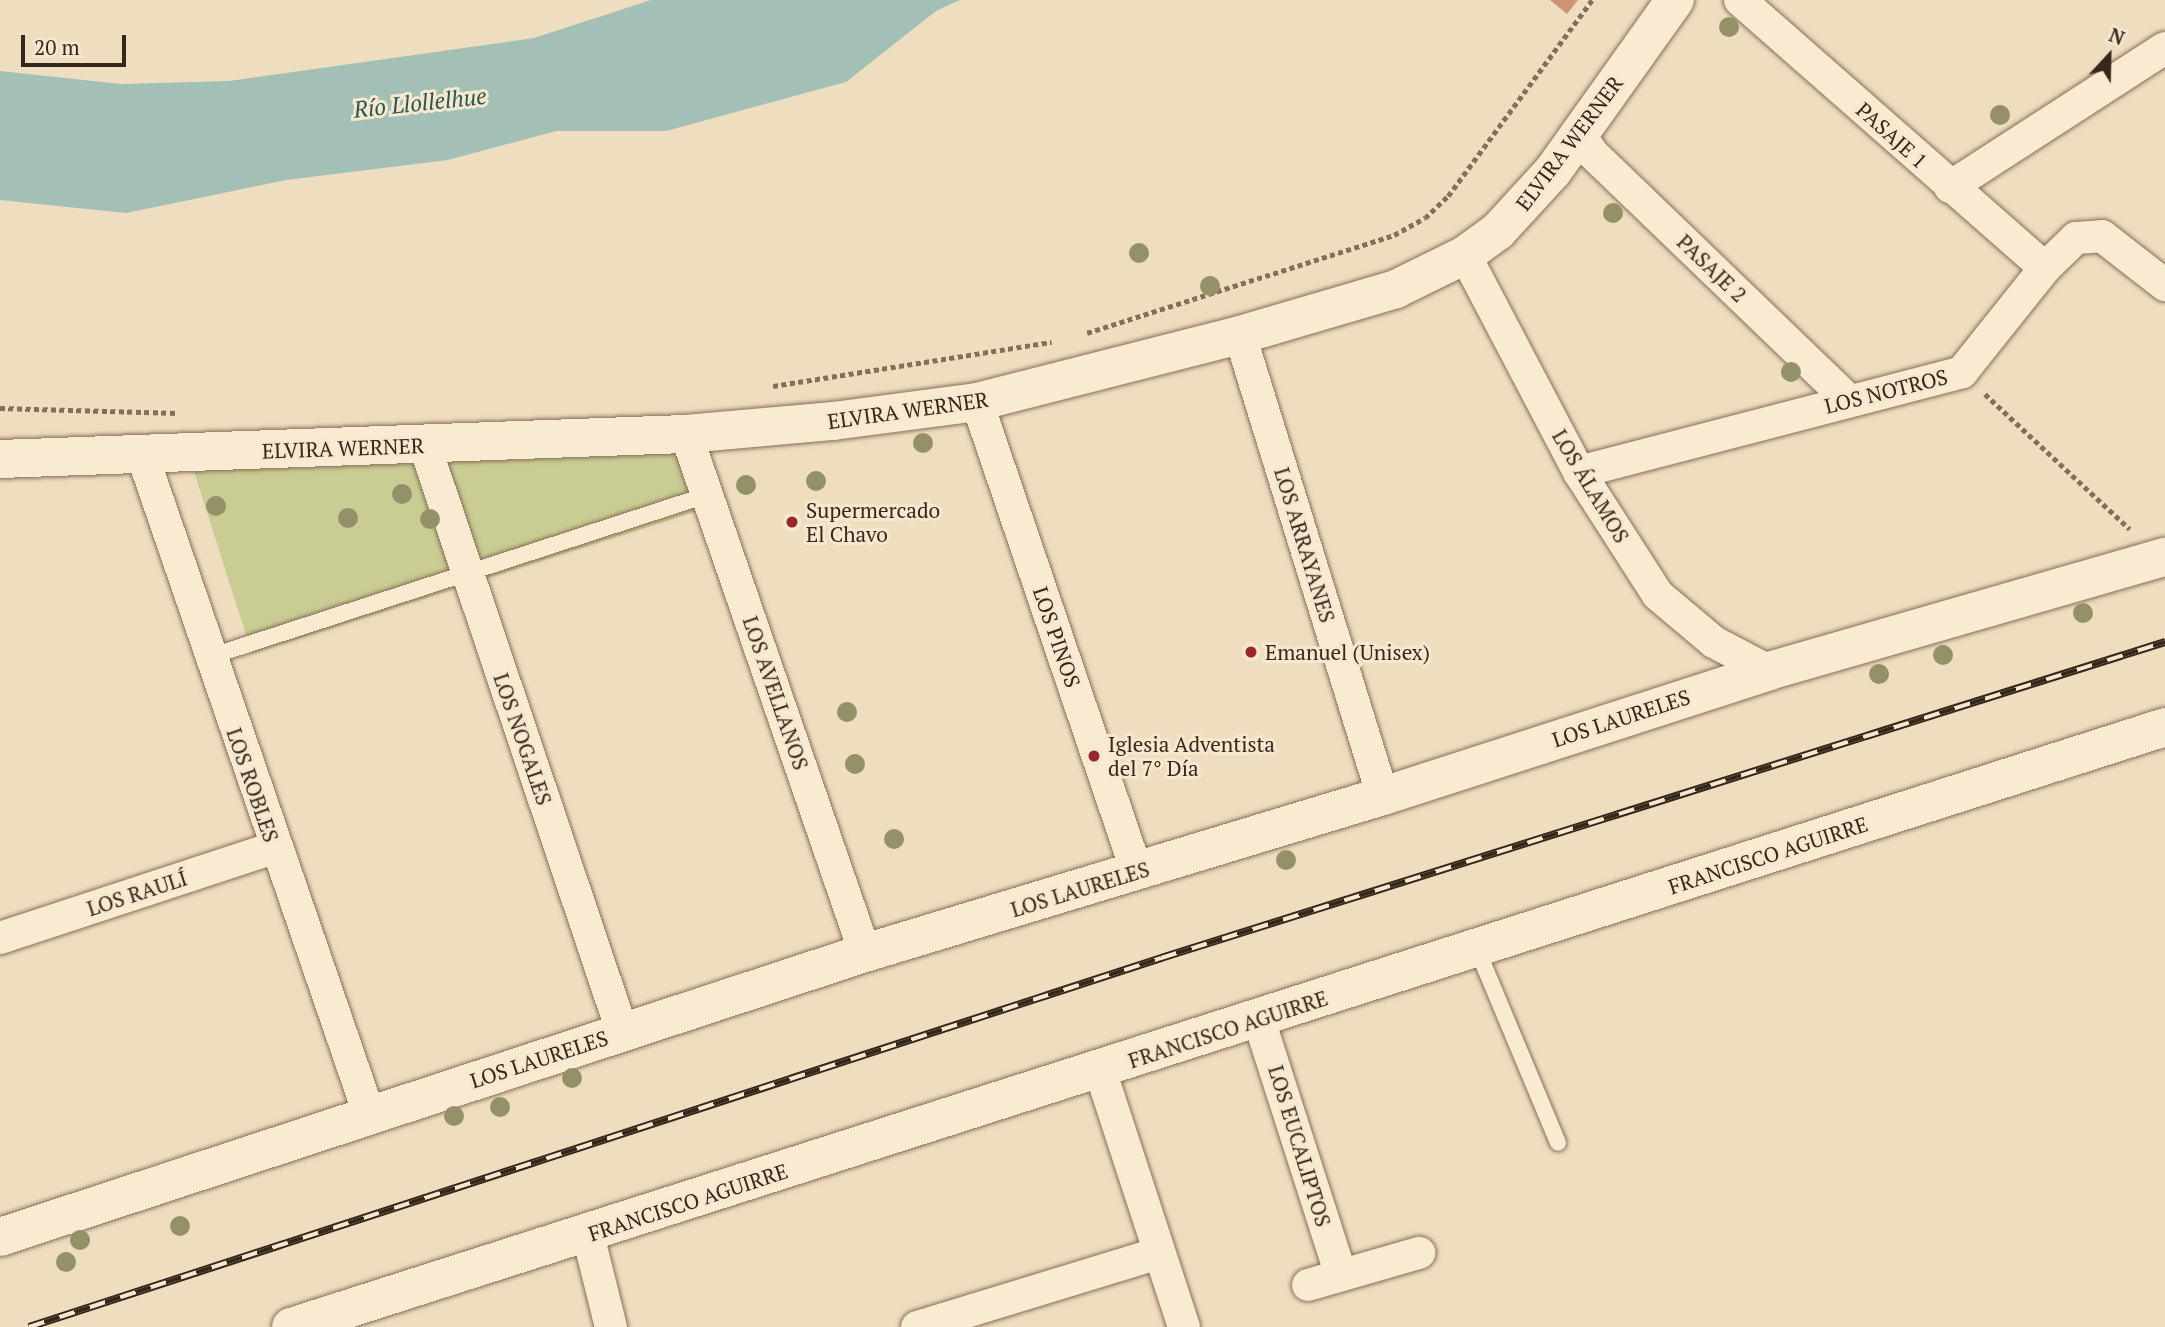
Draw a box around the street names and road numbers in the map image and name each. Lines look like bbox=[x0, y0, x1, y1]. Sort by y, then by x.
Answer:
street label: ELVIRA WERNER bbox=[1510, 71, 1628, 215]
street label: PASAJE 1 bbox=[1851, 97, 1933, 173]
street label: PASAJE 2 bbox=[1672, 229, 1752, 307]
street label: LOS NOTROS bbox=[1822, 364, 1950, 418]
street label: ELVIRA WERNER bbox=[826, 386, 990, 434]
street label: LOS ÁLAMOS bbox=[1547, 425, 1635, 547]
street label: ELVIRA WERNER bbox=[261, 433, 425, 463]
street label: LOS ARRAYANES bbox=[1269, 464, 1341, 626]
street label: LOS PINOS bbox=[1028, 583, 1086, 691]
street label: LOS AVELLANOS bbox=[738, 613, 814, 773]
street label: LOS NOGALES bbox=[489, 670, 557, 808]
street label: LOS LAURELES bbox=[1549, 684, 1693, 752]
street label: LOS ROBLES bbox=[222, 725, 284, 845]
street label: FRANCISCO AGUIRRE bbox=[1665, 811, 1871, 899]
street label: LOS LAURELES bbox=[1008, 856, 1152, 922]
street label: LOS RAULÍ bbox=[84, 865, 190, 921]
street label: FRANCISCO AGUIRRE bbox=[1125, 985, 1331, 1073]
street label: LOS LAURELES bbox=[467, 1025, 611, 1093]
street label: LOS EUCALIPTOS bbox=[1263, 1062, 1337, 1230]
street label: FRANCISCO AGUIRRE bbox=[585, 1158, 791, 1246]

